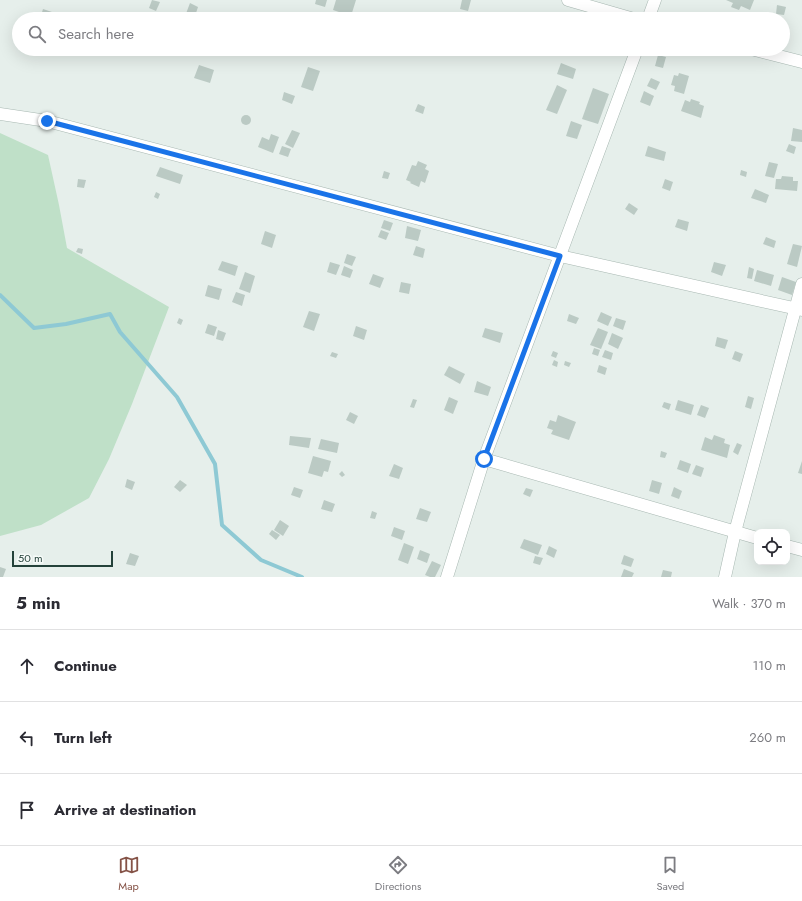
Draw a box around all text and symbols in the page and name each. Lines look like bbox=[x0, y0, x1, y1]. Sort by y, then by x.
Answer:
search box bbox=[12, 12, 790, 56]
icon: search bbox=[26, 23, 48, 45]
text: Search here bbox=[58, 23, 134, 45]
route end bbox=[38, 112, 56, 130]
route start bbox=[475, 450, 493, 468]
map controls bbox=[754, 529, 790, 565]
button: locate bbox=[754, 529, 790, 565]
scale bar bbox=[12, 549, 113, 568]
text: 50 m bbox=[18, 550, 43, 566]
text: 5 min bbox=[16, 591, 60, 615]
text: Walk · 370 m bbox=[712, 594, 786, 613]
icon: ahead bbox=[16, 655, 38, 677]
text: Continue bbox=[54, 655, 117, 677]
text: 110 m bbox=[752, 656, 786, 675]
icon: left bbox=[16, 727, 38, 749]
text: Turn left bbox=[54, 727, 112, 749]
text: 260 m bbox=[749, 728, 786, 747]
icon: arrive bbox=[16, 799, 38, 821]
text: Arrive at destination bbox=[54, 799, 196, 821]
tab: Map bbox=[118, 854, 140, 894]
tab: Directions bbox=[375, 854, 421, 894]
tab: Saved bbox=[657, 854, 684, 894]

